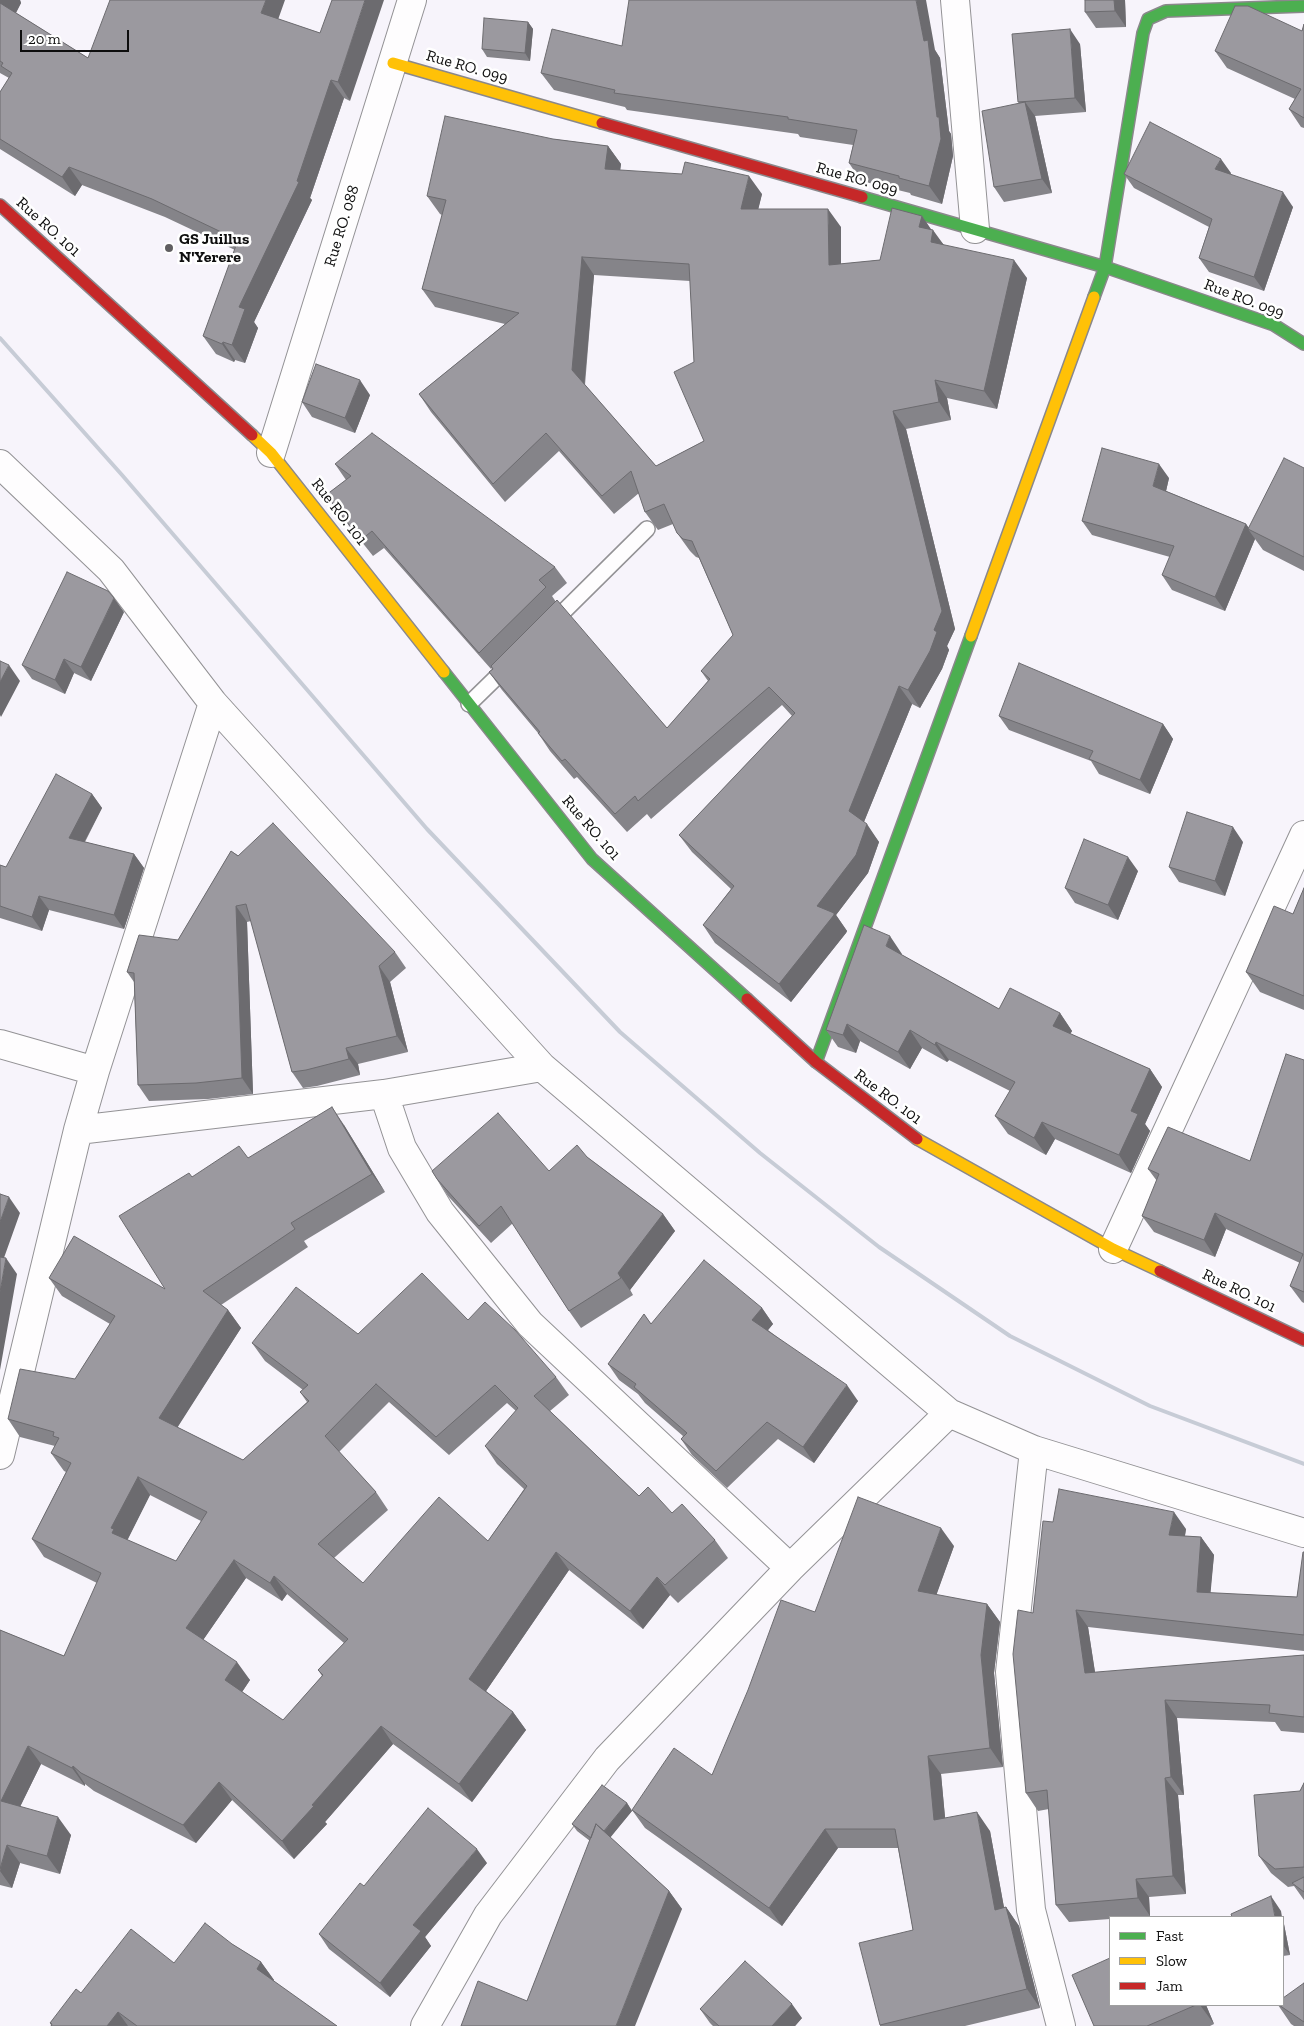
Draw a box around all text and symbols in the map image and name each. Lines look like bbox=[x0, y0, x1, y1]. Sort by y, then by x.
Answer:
scale bar bbox=[22, 20, 131, 52]
text: 20 m bbox=[28, 30, 61, 48]
street label: Rue RO. 099 bbox=[424, 46, 510, 88]
street label: Rue RO. 099 bbox=[814, 158, 900, 200]
street label: Rue RO. 088 bbox=[320, 183, 364, 269]
street label: Rue RO. 101 bbox=[12, 193, 84, 261]
place label: GS Juillus N'Yerere bbox=[179, 229, 249, 267]
marker: GS Juillus N'Yerere bbox=[163, 242, 175, 254]
street label: Rue RO. 099 bbox=[1201, 275, 1287, 323]
street label: Rue RO. 101 bbox=[307, 475, 371, 549]
street label: Rue RO. 101 bbox=[558, 792, 624, 864]
street label: Rue RO. 101 bbox=[850, 1065, 926, 1129]
street label: Rue RO. 101 bbox=[1199, 1265, 1279, 1317]
legend bbox=[1109, 1916, 1284, 2006]
text: Fast bbox=[1156, 1927, 1184, 1945]
text: Slow bbox=[1156, 1952, 1187, 1970]
text: Jam bbox=[1156, 1977, 1183, 1995]

